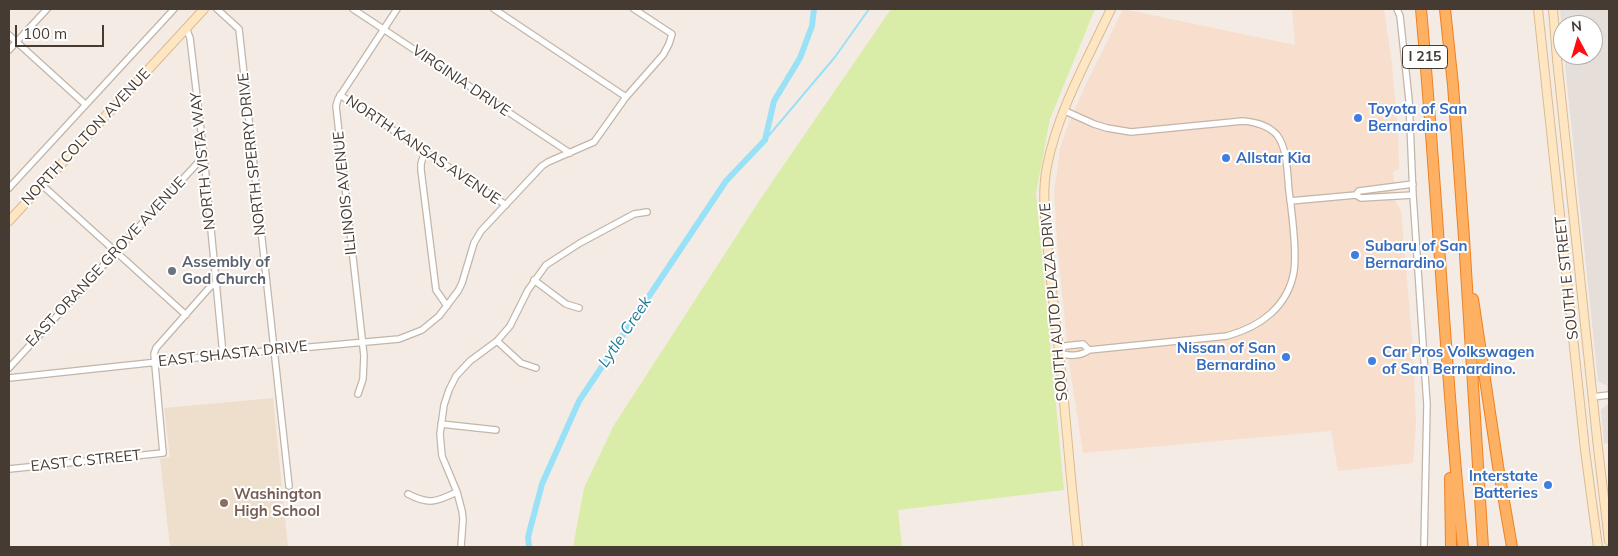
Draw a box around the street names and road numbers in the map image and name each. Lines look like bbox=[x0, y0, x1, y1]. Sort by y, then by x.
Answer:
street label: VIRGINIA DRIVE bbox=[409, 42, 513, 120]
road number: I 215 bbox=[1402, 46, 1448, 68]
street label: NORTH COLTON AVENUE bbox=[18, 65, 154, 209]
street label: NORTH SPERRY DRIVE bbox=[234, 72, 270, 236]
street label: NORTH VISTA WAY bbox=[187, 91, 219, 231]
street label: NORTH KANSAS AVENUE bbox=[342, 91, 504, 209]
street label: ILLINOIS AVENUE bbox=[330, 130, 360, 256]
street label: EAST ORANGE GROVE AVENUE bbox=[22, 173, 190, 351]
street label: SOUTH AUTO PLAZA DRIVE bbox=[1036, 202, 1072, 402]
street label: SOUTH E STREET bbox=[1552, 215, 1582, 341]
street label: EAST SHASTA DRIVE bbox=[157, 337, 309, 371]
street label: EAST C STREET bbox=[30, 446, 142, 476]

